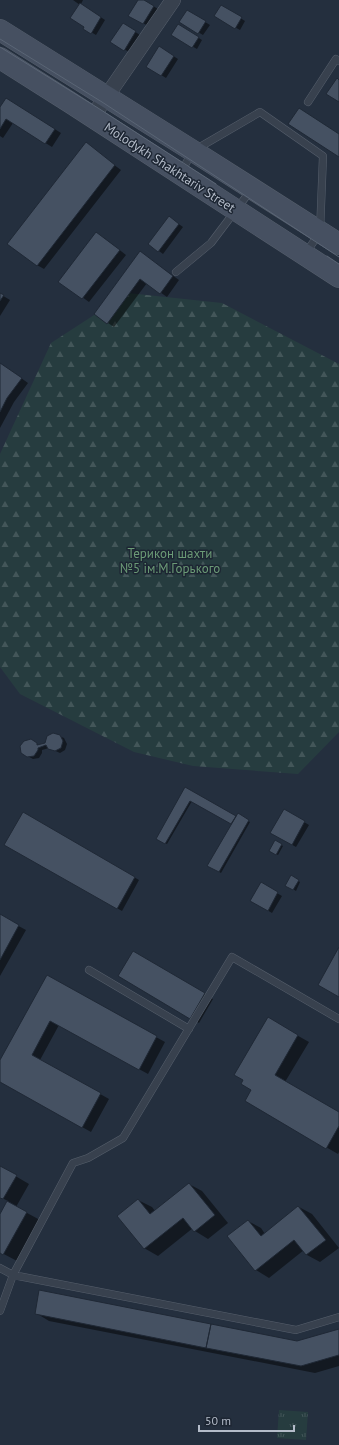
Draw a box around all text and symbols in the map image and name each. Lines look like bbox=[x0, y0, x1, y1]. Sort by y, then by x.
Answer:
street label: Molodykh Shakhtariv Street bbox=[101, 119, 239, 217]
park label: Терикон шахти №5 ім.М.Горького bbox=[120, 545, 220, 577]
scale bar bbox=[199, 1407, 294, 1433]
text: 50 m bbox=[205, 1413, 231, 1428]

